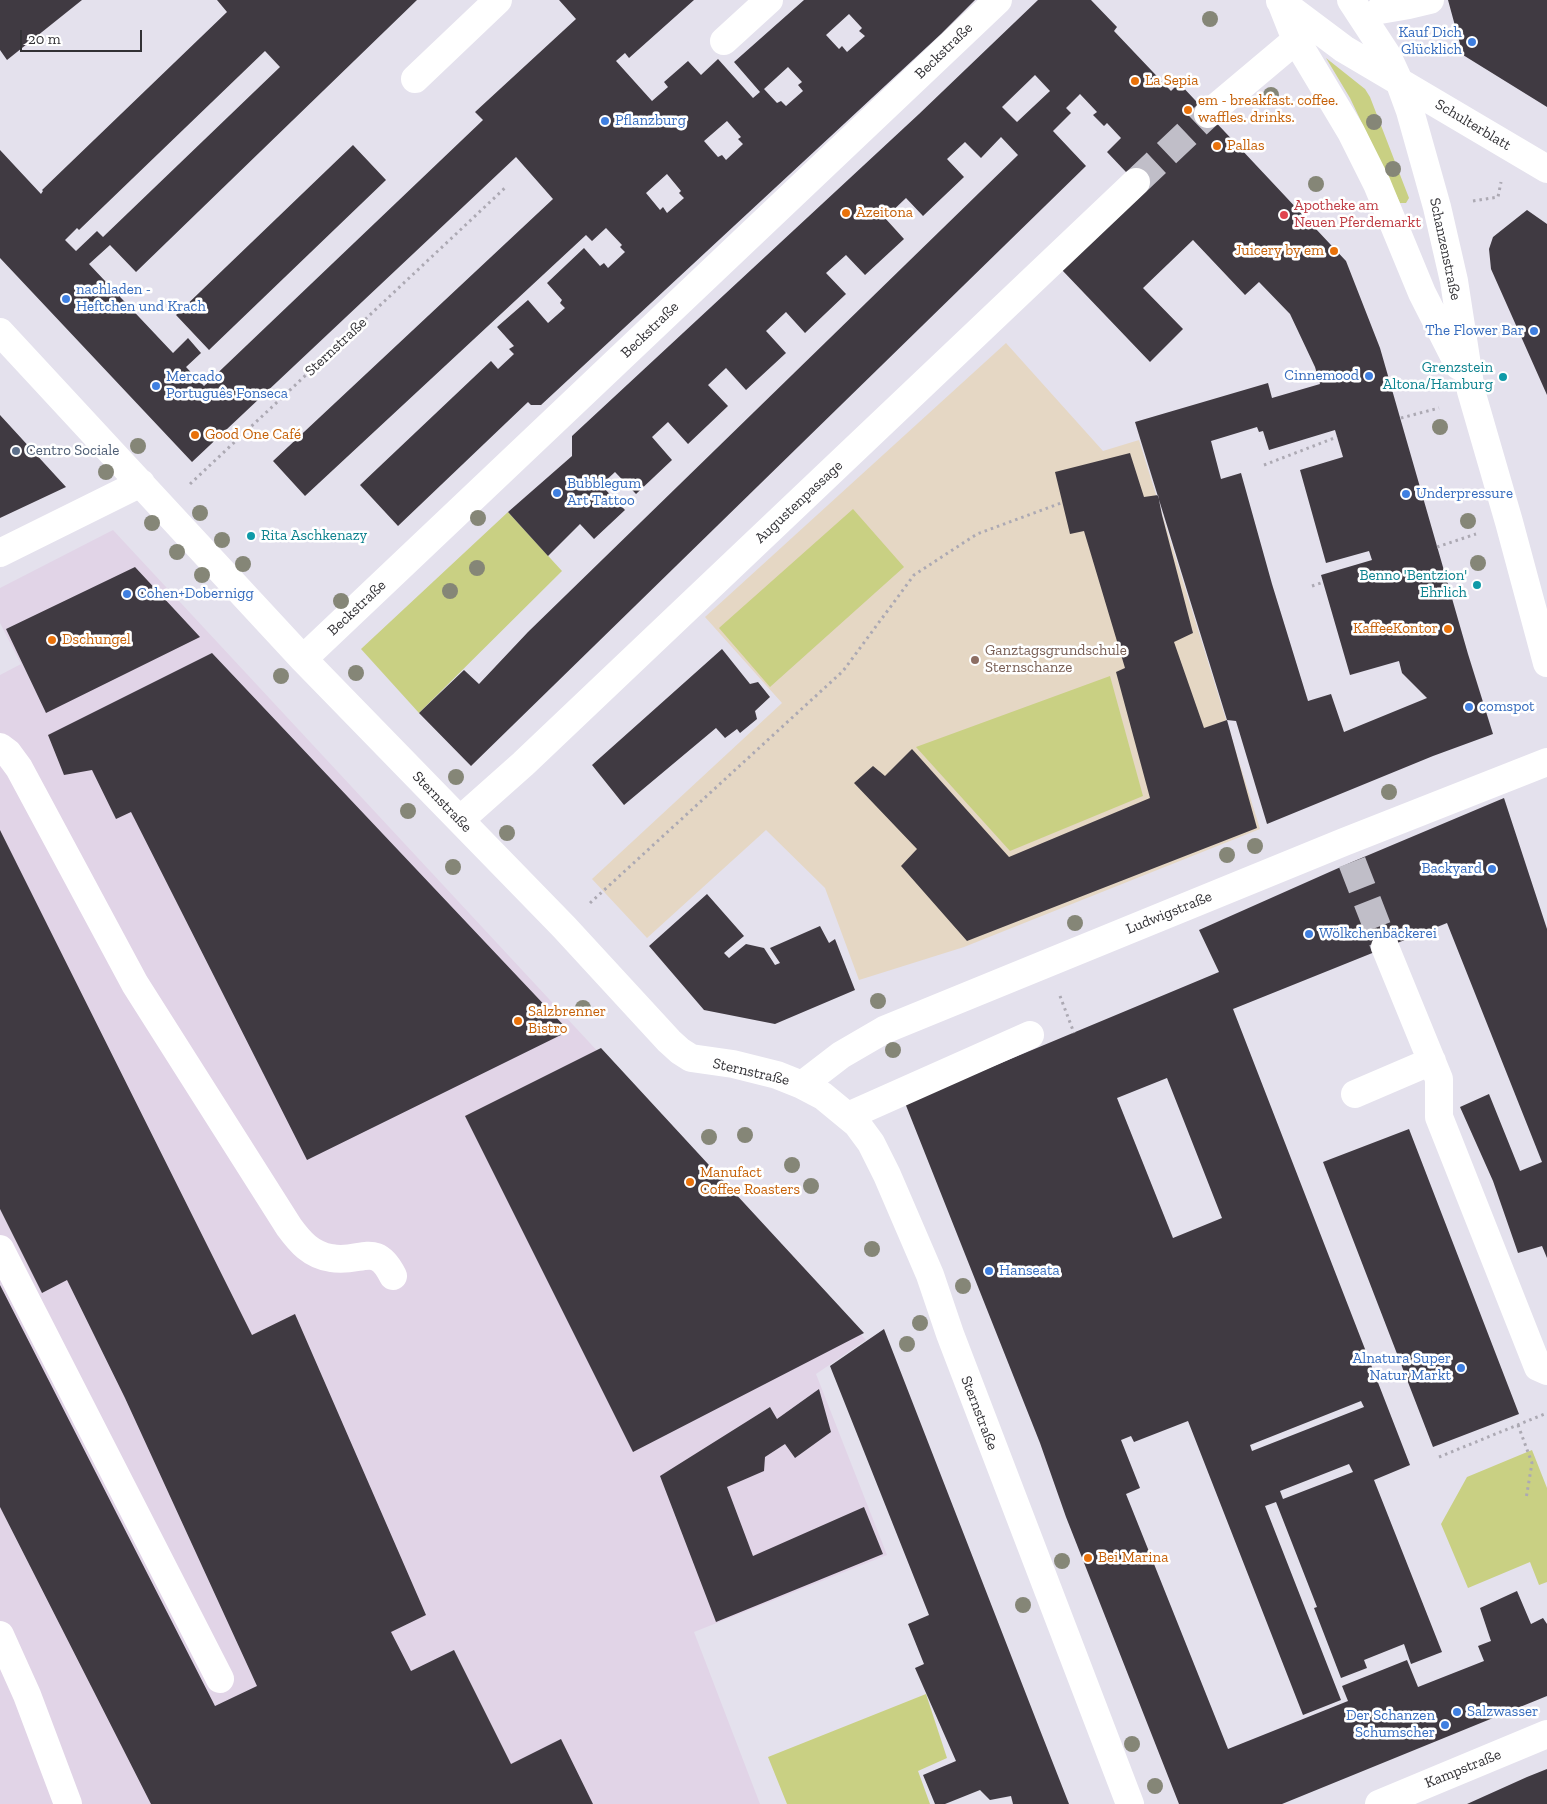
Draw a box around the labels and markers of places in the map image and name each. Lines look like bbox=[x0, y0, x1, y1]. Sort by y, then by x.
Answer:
place label: Kauf Dich Glücklich bbox=[1398, 24, 1462, 59]
marker: Kauf Dich Glücklich bbox=[1466, 36, 1478, 48]
place label: La Sepia bbox=[1145, 72, 1199, 90]
marker: La Sepia bbox=[1129, 75, 1141, 87]
place label: em - breakfast. coffee. waffles. drinks. bbox=[1198, 92, 1338, 127]
marker: em - breakfast. coffee. waffles. drinks. bbox=[1182, 104, 1194, 116]
place label: Pflanzburg bbox=[615, 112, 686, 130]
marker: Pflanzburg bbox=[599, 115, 611, 127]
place label: Pallas bbox=[1227, 137, 1265, 155]
marker: Pallas bbox=[1211, 140, 1223, 152]
place label: Apotheke am Neuen Pferdemarkt bbox=[1294, 197, 1421, 232]
place label: Azeitona bbox=[856, 204, 913, 222]
marker: Azeitona bbox=[840, 207, 852, 219]
marker: Apotheke am Neuen Pferdemarkt bbox=[1278, 209, 1290, 221]
place label: Juicery by em bbox=[1235, 242, 1324, 260]
marker: Juicery by em bbox=[1328, 245, 1340, 257]
place label: nachladen - Heftchen und Krach bbox=[76, 281, 206, 316]
marker: nachladen - Heftchen und Krach bbox=[60, 293, 72, 305]
place label: The Flower Bar bbox=[1425, 322, 1524, 340]
marker: The Flower Bar bbox=[1528, 325, 1540, 337]
place label: Grenzstein Altona/Hamburg bbox=[1383, 359, 1493, 394]
place label: Cinnemood bbox=[1284, 367, 1359, 385]
place label: Mercado Português Fonseca bbox=[166, 368, 288, 403]
marker: Cinnemood bbox=[1363, 370, 1375, 382]
marker: Grenzstein Altona/Hamburg bbox=[1497, 371, 1509, 383]
marker: Mercado Português Fonseca bbox=[150, 380, 162, 392]
place label: Good One Café bbox=[205, 426, 301, 444]
marker: Good One Café bbox=[189, 429, 201, 441]
place label: Centro Sociale bbox=[26, 442, 119, 460]
marker: Centro Sociale bbox=[10, 445, 22, 457]
place label: Bubblegum Art Tattoo bbox=[567, 475, 641, 510]
place label: Underpressure bbox=[1416, 485, 1513, 503]
marker: Bubblegum Art Tattoo bbox=[551, 487, 563, 499]
marker: Underpressure bbox=[1400, 488, 1412, 500]
place label: Rita Aschkenazy bbox=[261, 527, 367, 545]
marker: Rita Aschkenazy bbox=[245, 530, 257, 542]
place label: Benno 'Bentzion' Ehrlich bbox=[1359, 567, 1467, 602]
marker: Benno 'Bentzion' Ehrlich bbox=[1471, 579, 1483, 591]
place label: Cohen+Dobernigg bbox=[137, 585, 254, 603]
marker: Cohen+Dobernigg bbox=[121, 588, 133, 600]
place label: KaffeeKontor bbox=[1353, 620, 1438, 638]
marker: KaffeeKontor bbox=[1442, 623, 1454, 635]
place label: Dschungel bbox=[62, 631, 131, 649]
marker: Dschungel bbox=[46, 634, 58, 646]
place label: Ganztagsgrundschule Sternschanze bbox=[985, 642, 1127, 677]
marker: Ganztagsgrundschule Sternschanze bbox=[969, 654, 981, 666]
place label: comspot bbox=[1479, 698, 1535, 716]
marker: comspot bbox=[1463, 701, 1475, 713]
place label: Backyard bbox=[1422, 860, 1482, 878]
marker: Backyard bbox=[1486, 863, 1498, 875]
place label: Wölkchenbäckerei bbox=[1319, 925, 1437, 943]
marker: Wölkchenbäckerei bbox=[1303, 928, 1315, 940]
place label: Salzbrenner Bistro bbox=[528, 1003, 606, 1038]
marker: Salzbrenner Bistro bbox=[512, 1015, 524, 1027]
place label: Manufact Coffee Roasters bbox=[700, 1164, 800, 1199]
marker: Manufact Coffee Roasters bbox=[684, 1176, 696, 1188]
place label: Hanseata bbox=[999, 1262, 1060, 1280]
marker: Hanseata bbox=[983, 1265, 995, 1277]
place label: Alnatura Super Natur Markt bbox=[1353, 1350, 1451, 1385]
marker: Alnatura Super Natur Markt bbox=[1455, 1362, 1467, 1374]
place label: Bei Marina bbox=[1098, 1549, 1168, 1567]
marker: Bei Marina bbox=[1082, 1552, 1094, 1564]
place label: Salzwasser bbox=[1467, 1703, 1538, 1721]
marker: Salzwasser bbox=[1451, 1706, 1463, 1718]
place label: Der Schanzen Schumscher bbox=[1346, 1707, 1435, 1742]
marker: Der Schanzen Schumscher bbox=[1439, 1719, 1451, 1731]

